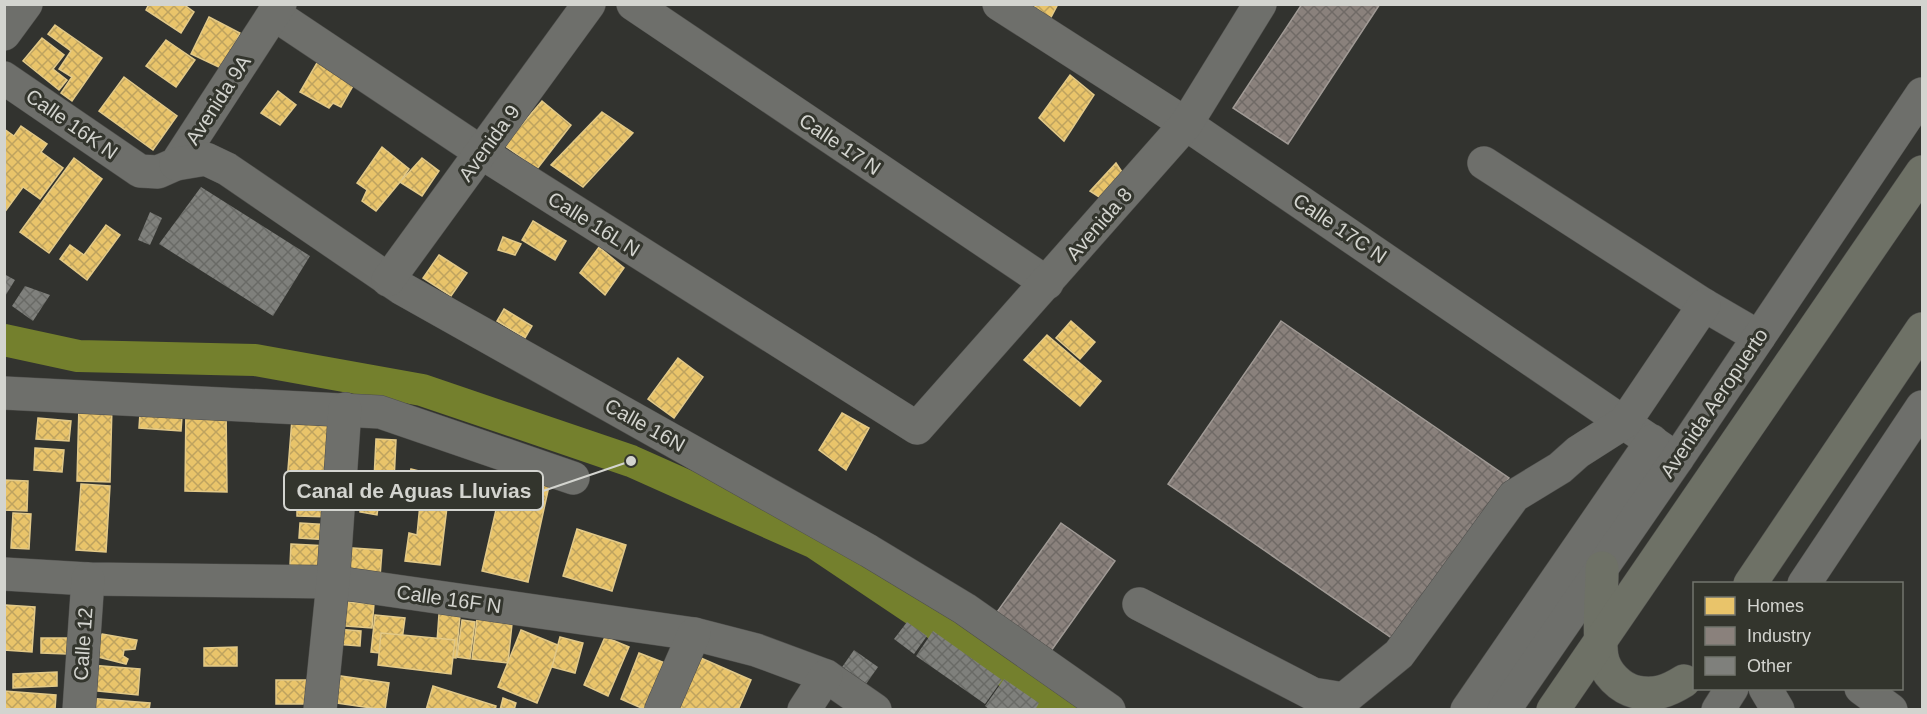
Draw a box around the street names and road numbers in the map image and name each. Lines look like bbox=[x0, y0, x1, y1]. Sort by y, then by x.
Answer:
street label: Avenida 9A bbox=[181, 51, 255, 149]
street label: Calle 16K N bbox=[22, 84, 122, 164]
street label: Avenida 9 bbox=[454, 101, 524, 185]
street label: Calle 17 N bbox=[795, 109, 885, 179]
street label: Avenida 8 bbox=[1062, 183, 1136, 265]
street label: Calle 16L N bbox=[544, 187, 644, 261]
street label: Calle 17C N bbox=[1289, 189, 1391, 267]
street label: Avenida Aeropuerto bbox=[1656, 324, 1772, 482]
street label: Calle 16N bbox=[601, 394, 689, 456]
street label: Calle 16F N bbox=[395, 581, 503, 617]
street label: Calle 12 bbox=[69, 607, 97, 681]

